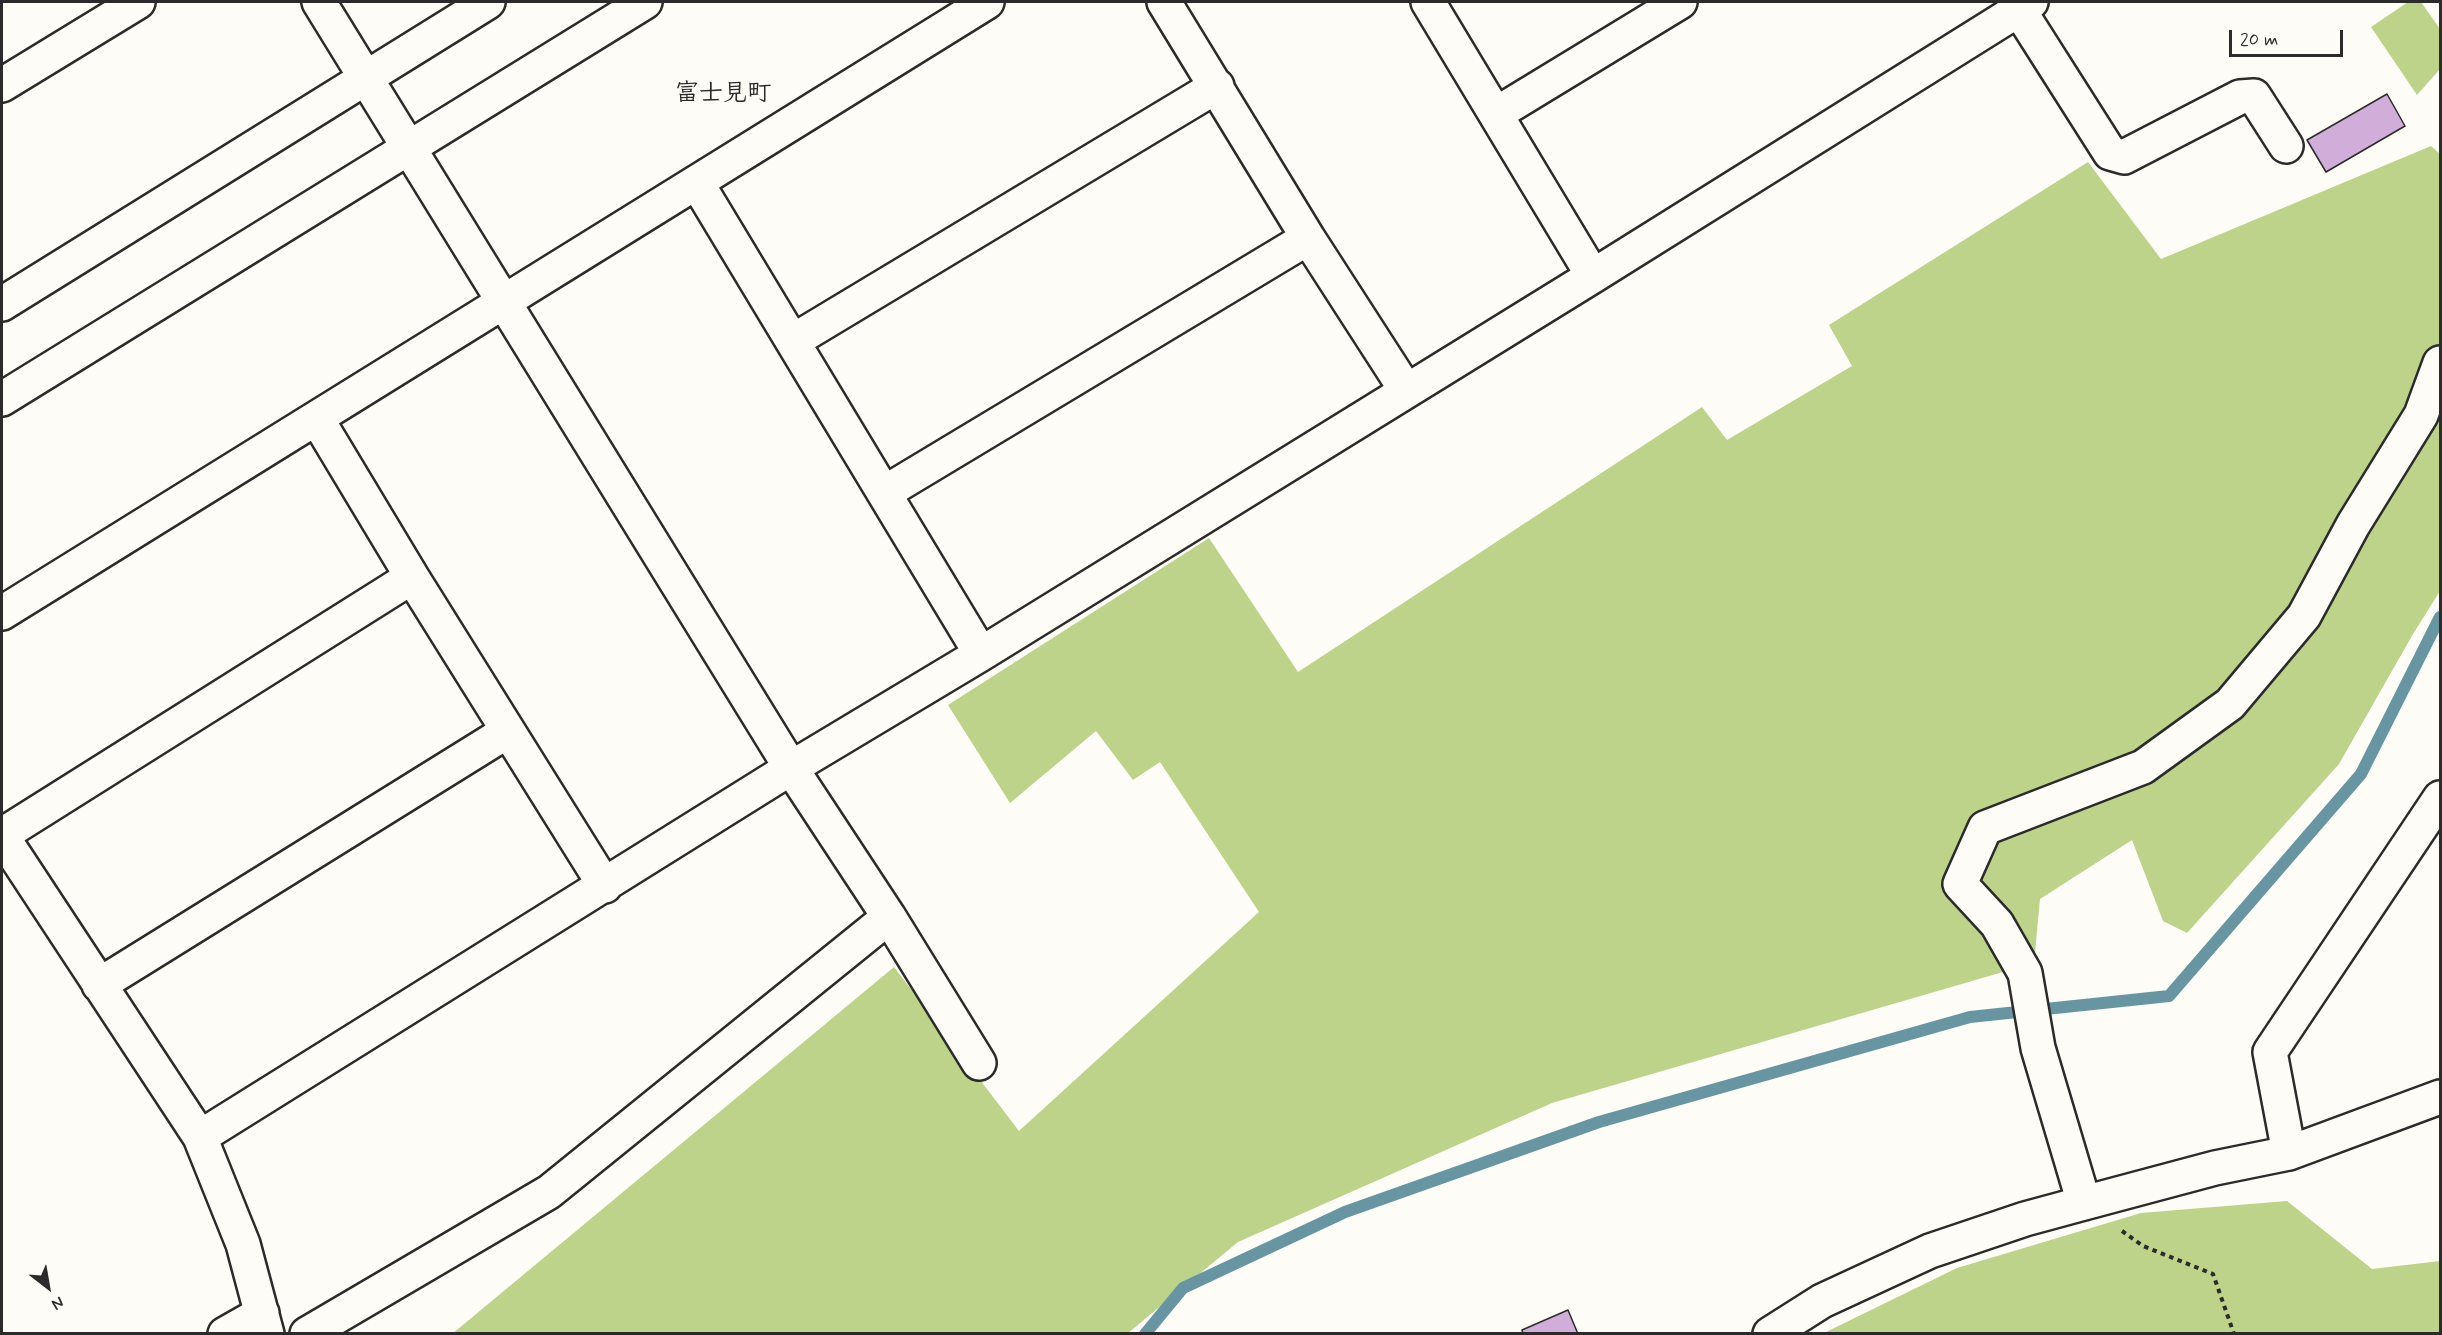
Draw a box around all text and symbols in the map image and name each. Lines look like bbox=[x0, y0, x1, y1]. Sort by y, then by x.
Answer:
scale bar bbox=[2232, 18, 2346, 56]
text: 20 m bbox=[2240, 28, 2278, 52]
district label: 富士見町 bbox=[675, 81, 771, 109]
north arrow bbox=[18, 1257, 78, 1317]
text: N bbox=[48, 1291, 68, 1315]

